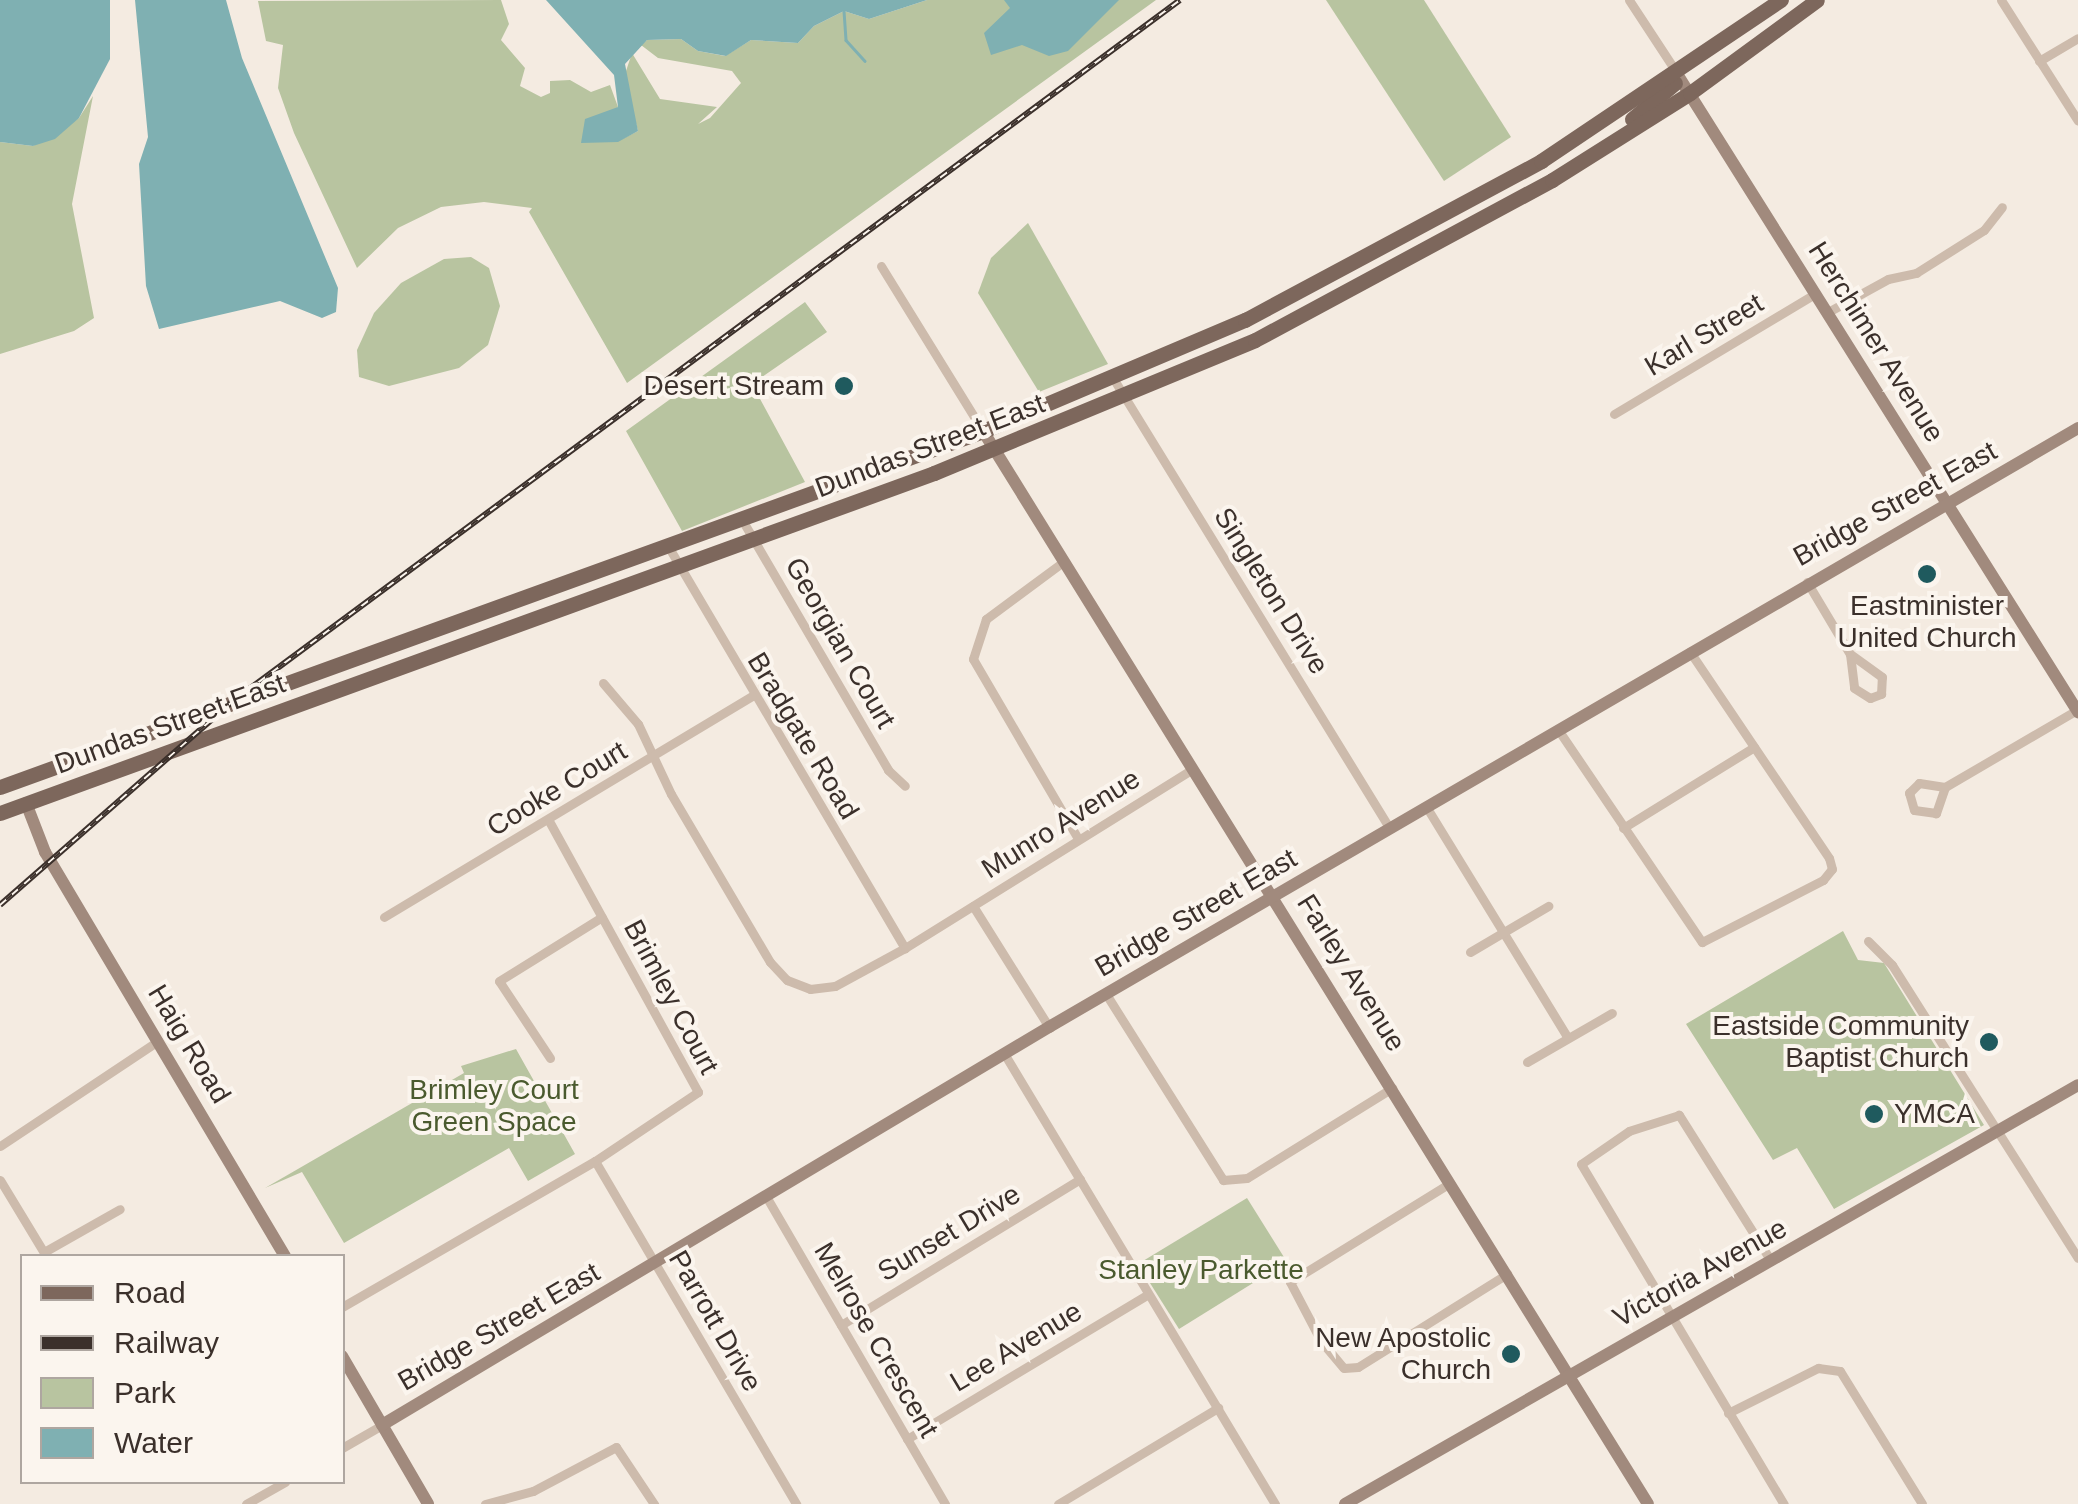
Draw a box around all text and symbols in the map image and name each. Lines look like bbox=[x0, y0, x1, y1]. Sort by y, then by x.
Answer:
street label: Herchimer Avenue bbox=[1800, 235, 1952, 449]
street label: Karl Street bbox=[1639, 287, 1769, 383]
place label: Desert Stream bbox=[644, 369, 824, 403]
marker: Desert Stream bbox=[833, 375, 855, 397]
street label: Dundas Street East bbox=[811, 387, 1049, 505]
street label: Bridge Street East bbox=[1787, 434, 2003, 574]
street label: Singleton Drive bbox=[1206, 502, 1336, 680]
street label: Georgian Court bbox=[778, 552, 902, 734]
marker: Eastminister United Church bbox=[1916, 563, 1938, 585]
place label: Eastminister United Church bbox=[1838, 589, 2016, 655]
street label: Bradgate Road bbox=[740, 647, 866, 825]
street label: Dundas Street East bbox=[50, 667, 290, 781]
street label: Cooke Court bbox=[481, 734, 633, 844]
street label: Munro Avenue bbox=[975, 762, 1147, 886]
street label: Bridge Street East bbox=[1089, 842, 1303, 984]
street label: Farley Avenue bbox=[1289, 888, 1413, 1058]
street label: Brimley Court bbox=[616, 914, 726, 1080]
street label: Haig Road bbox=[141, 979, 237, 1109]
place label: Eastside Community Baptist Church bbox=[1712, 1009, 1969, 1075]
marker: Eastside Community Baptist Church bbox=[1978, 1031, 2000, 1053]
park label: Brimley Court Green Space bbox=[409, 1073, 579, 1139]
place label: YMCA bbox=[1894, 1097, 1975, 1131]
marker: YMCA bbox=[1863, 1103, 1885, 1125]
street label: Sunset Drive bbox=[872, 1177, 1026, 1289]
street label: Victoria Avenue bbox=[1607, 1211, 1793, 1335]
street label: Melrose Crescent bbox=[807, 1237, 945, 1443]
street label: Parrott Drive bbox=[661, 1245, 769, 1397]
park label: Stanley Parkette bbox=[1098, 1253, 1304, 1287]
legend bbox=[20, 1254, 345, 1484]
street label: Bridge Street East bbox=[392, 1256, 606, 1398]
text: Road bbox=[114, 1276, 186, 1309]
street label: Lee Avenue bbox=[944, 1294, 1088, 1400]
place label: New Apostolic Church bbox=[1314, 1321, 1491, 1387]
text: Railway bbox=[114, 1326, 219, 1359]
marker: New Apostolic Church bbox=[1500, 1343, 1522, 1365]
text: Park bbox=[114, 1376, 176, 1409]
text: Water bbox=[114, 1426, 193, 1459]

